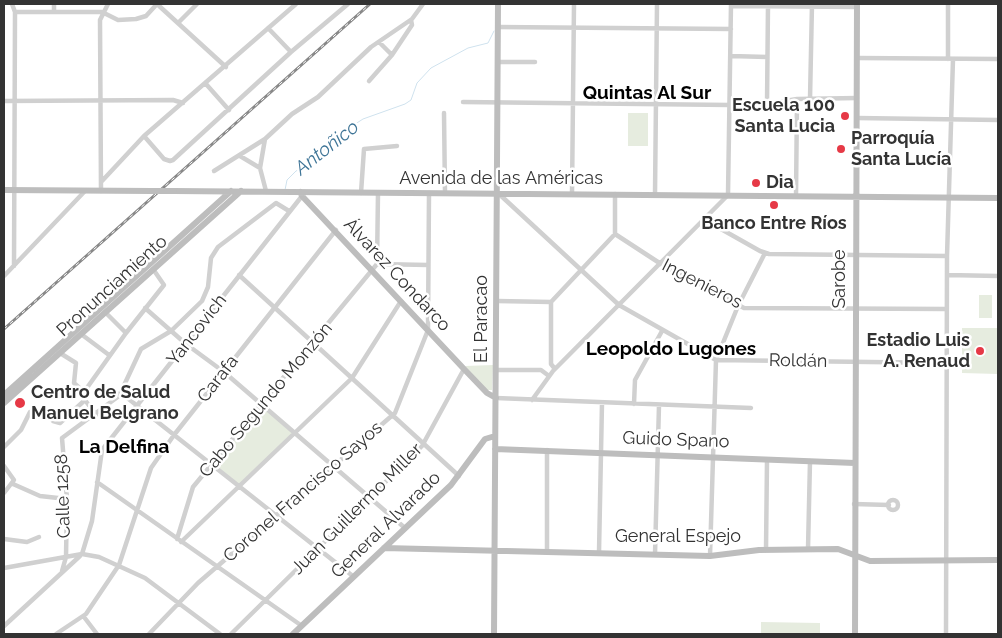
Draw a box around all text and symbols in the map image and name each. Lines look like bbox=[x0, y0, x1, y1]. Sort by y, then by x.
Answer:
district label: Quintas Al Sur bbox=[583, 82, 711, 104]
place label: Escuela 100 Santa Lucia bbox=[732, 95, 835, 138]
marker: Escuela 100 Santa Lucia bbox=[839, 110, 851, 122]
water label: Antoñico bbox=[290, 116, 364, 180]
place label: Parroquía Santa Lucía bbox=[851, 128, 951, 170]
marker: Parroquía Santa Lucía bbox=[835, 143, 847, 155]
street label: Avenida de las Américas bbox=[399, 168, 603, 190]
place label: Dia bbox=[766, 172, 794, 194]
marker: Dia bbox=[750, 177, 762, 189]
marker: Banco Entre Ríos bbox=[768, 199, 780, 211]
place label: Banco Entre Ríos bbox=[701, 213, 847, 235]
street label: Álvarez Condarco bbox=[339, 214, 455, 336]
street label: Pronunciamiento bbox=[52, 231, 172, 341]
street label: Sarobe bbox=[829, 249, 851, 309]
street label: Ingenieros bbox=[658, 255, 746, 313]
street label: El Paracao bbox=[471, 275, 493, 363]
street label: Yancovich bbox=[162, 290, 232, 370]
street label: Cabo Segundo Monzón bbox=[195, 318, 337, 482]
place label: Estadio Luis A. Renaud bbox=[867, 330, 970, 372]
district label: Leopoldo Lugones bbox=[586, 338, 756, 360]
marker: Estadio Luis A. Renaud bbox=[974, 345, 986, 357]
street label: Roldán bbox=[769, 350, 827, 372]
street label: Carafa bbox=[193, 351, 243, 407]
place label: Centro de Salud Manuel Belgrano bbox=[31, 382, 179, 424]
marker: Centro de Salud Manuel Belgrano bbox=[13, 396, 27, 410]
street label: Coronel Francisco Sayos bbox=[219, 417, 387, 567]
street label: Guido Spano bbox=[622, 427, 730, 453]
district label: La Delfina bbox=[79, 436, 169, 458]
street label: Juan Guillermo Miller bbox=[287, 439, 427, 579]
street label: Calle 1258 bbox=[51, 453, 75, 539]
street label: General Alvarado bbox=[327, 467, 445, 583]
street label: General Espejo bbox=[615, 526, 741, 548]

